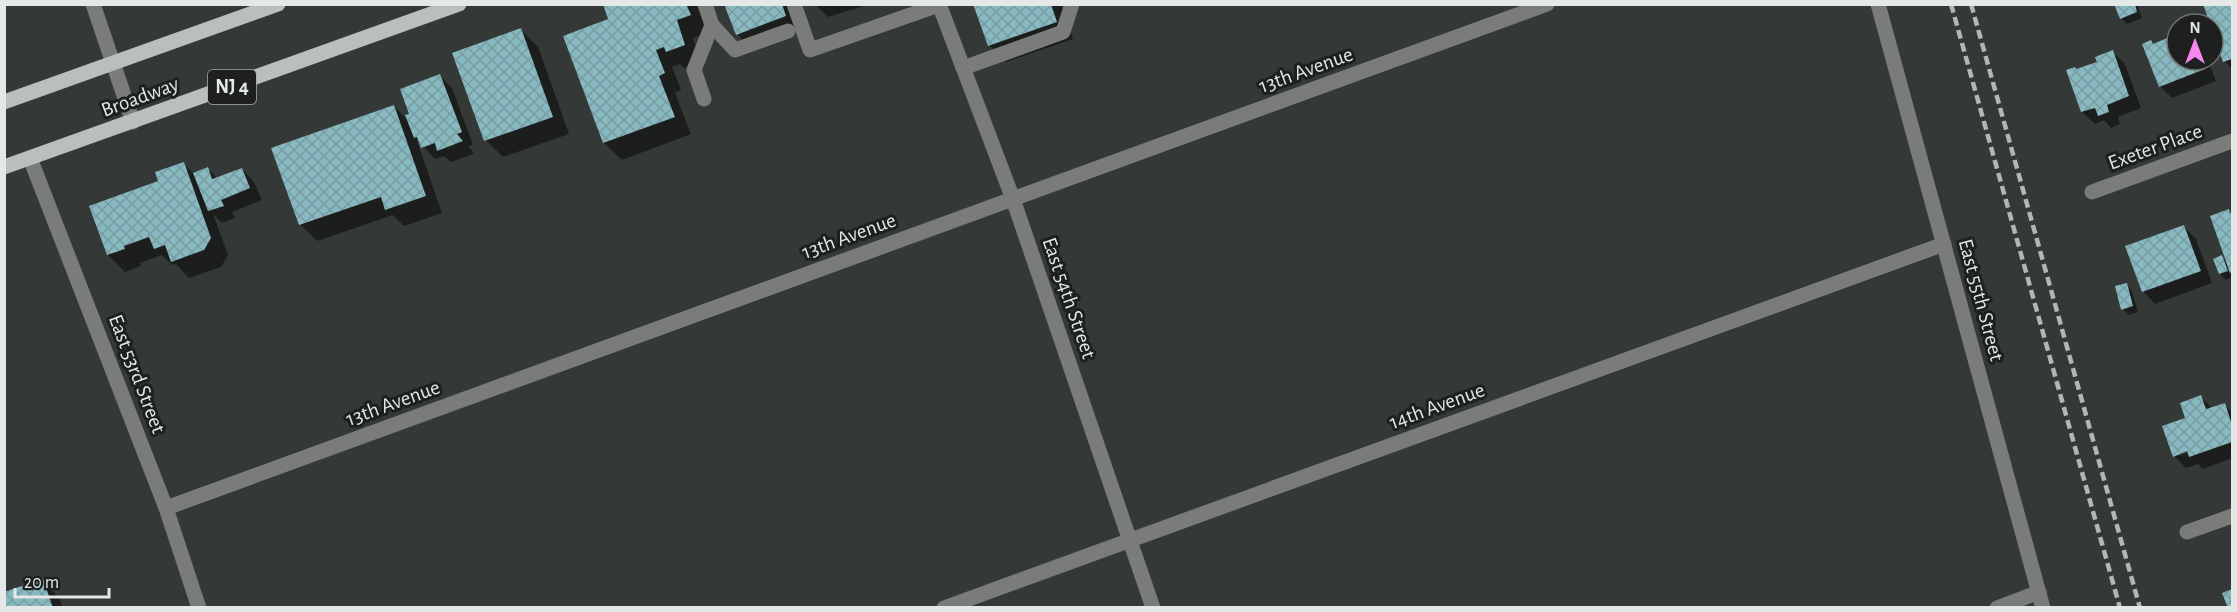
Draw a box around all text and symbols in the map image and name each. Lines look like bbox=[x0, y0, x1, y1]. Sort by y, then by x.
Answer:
north arrow bbox=[2165, 12, 2225, 72]
text: N bbox=[2189, 20, 2201, 36]
street label: 13th Avenue bbox=[1256, 43, 1356, 97]
road number: NJ 4 bbox=[208, 70, 256, 104]
street label: Broadway bbox=[98, 73, 182, 121]
street label: Exeter Place bbox=[2105, 120, 2205, 174]
street label: 13th Avenue bbox=[799, 209, 899, 263]
street label: East 54th Street bbox=[1038, 235, 1100, 362]
street label: East 55th Street bbox=[1955, 237, 2007, 364]
street label: East 53rd Street bbox=[105, 312, 169, 437]
street label: 13th Avenue bbox=[343, 376, 443, 430]
street label: 14th Avenue bbox=[1387, 379, 1487, 433]
scale bar bbox=[15, 561, 110, 599]
text: 20 m bbox=[24, 574, 59, 592]

